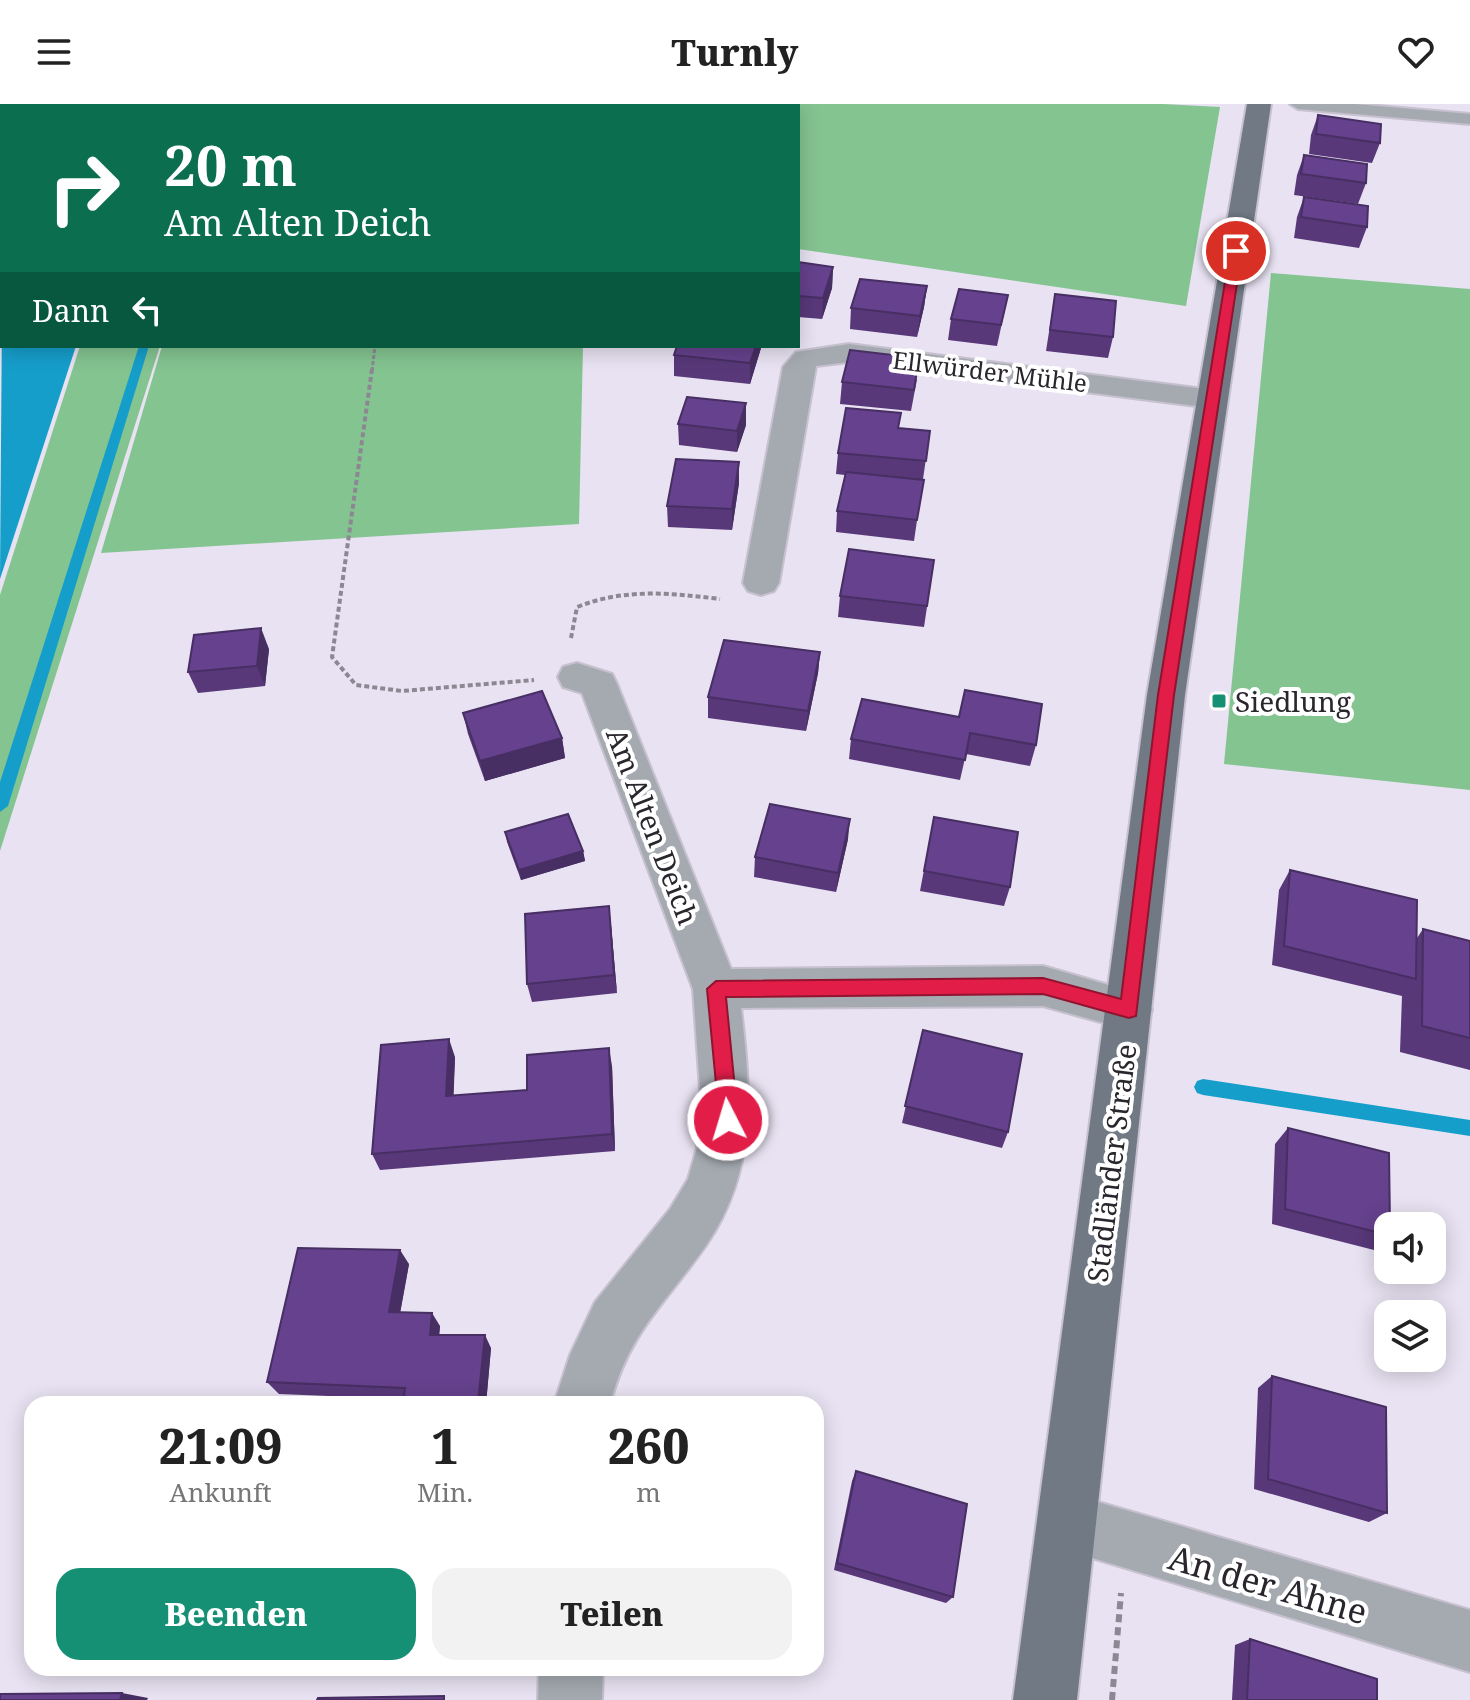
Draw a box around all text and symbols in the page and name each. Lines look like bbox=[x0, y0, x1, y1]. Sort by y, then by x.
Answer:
text: Turnly bbox=[672, 28, 798, 77]
icon: menu bbox=[32, 30, 76, 74]
icon: heart bbox=[1394, 30, 1438, 74]
text: 20 m bbox=[164, 126, 297, 202]
icon: right bbox=[32, 136, 136, 240]
text: Am Alten Deich bbox=[164, 198, 431, 247]
pin bbox=[1202, 217, 1270, 285]
icon: arrive bbox=[1214, 229, 1258, 273]
icon: left bbox=[125, 288, 169, 332]
text: Dann bbox=[32, 290, 109, 331]
street label: Ellwürder Mühle bbox=[891, 343, 1089, 399]
place label: Siedlung bbox=[1235, 682, 1351, 720]
marker: Siedlung bbox=[1210, 692, 1228, 710]
street label: Am Alten Deich bbox=[598, 722, 708, 930]
street label: Stadländer Straße bbox=[1078, 1042, 1144, 1284]
position arrow bbox=[686, 1078, 770, 1162]
map controls bbox=[1374, 1212, 1446, 1372]
button: sound bbox=[1374, 1212, 1446, 1284]
button: layers bbox=[1374, 1300, 1446, 1372]
text: 21:09 bbox=[159, 1413, 282, 1478]
text: 1 bbox=[431, 1413, 459, 1478]
text: 260 bbox=[608, 1413, 689, 1478]
text: Ankunft bbox=[169, 1474, 272, 1510]
text: Min. bbox=[417, 1474, 473, 1510]
text: m bbox=[636, 1474, 661, 1510]
street label: An der Ahne bbox=[1163, 1534, 1373, 1634]
button: Beenden bbox=[56, 1568, 416, 1660]
button: Teilen bbox=[432, 1568, 792, 1660]

